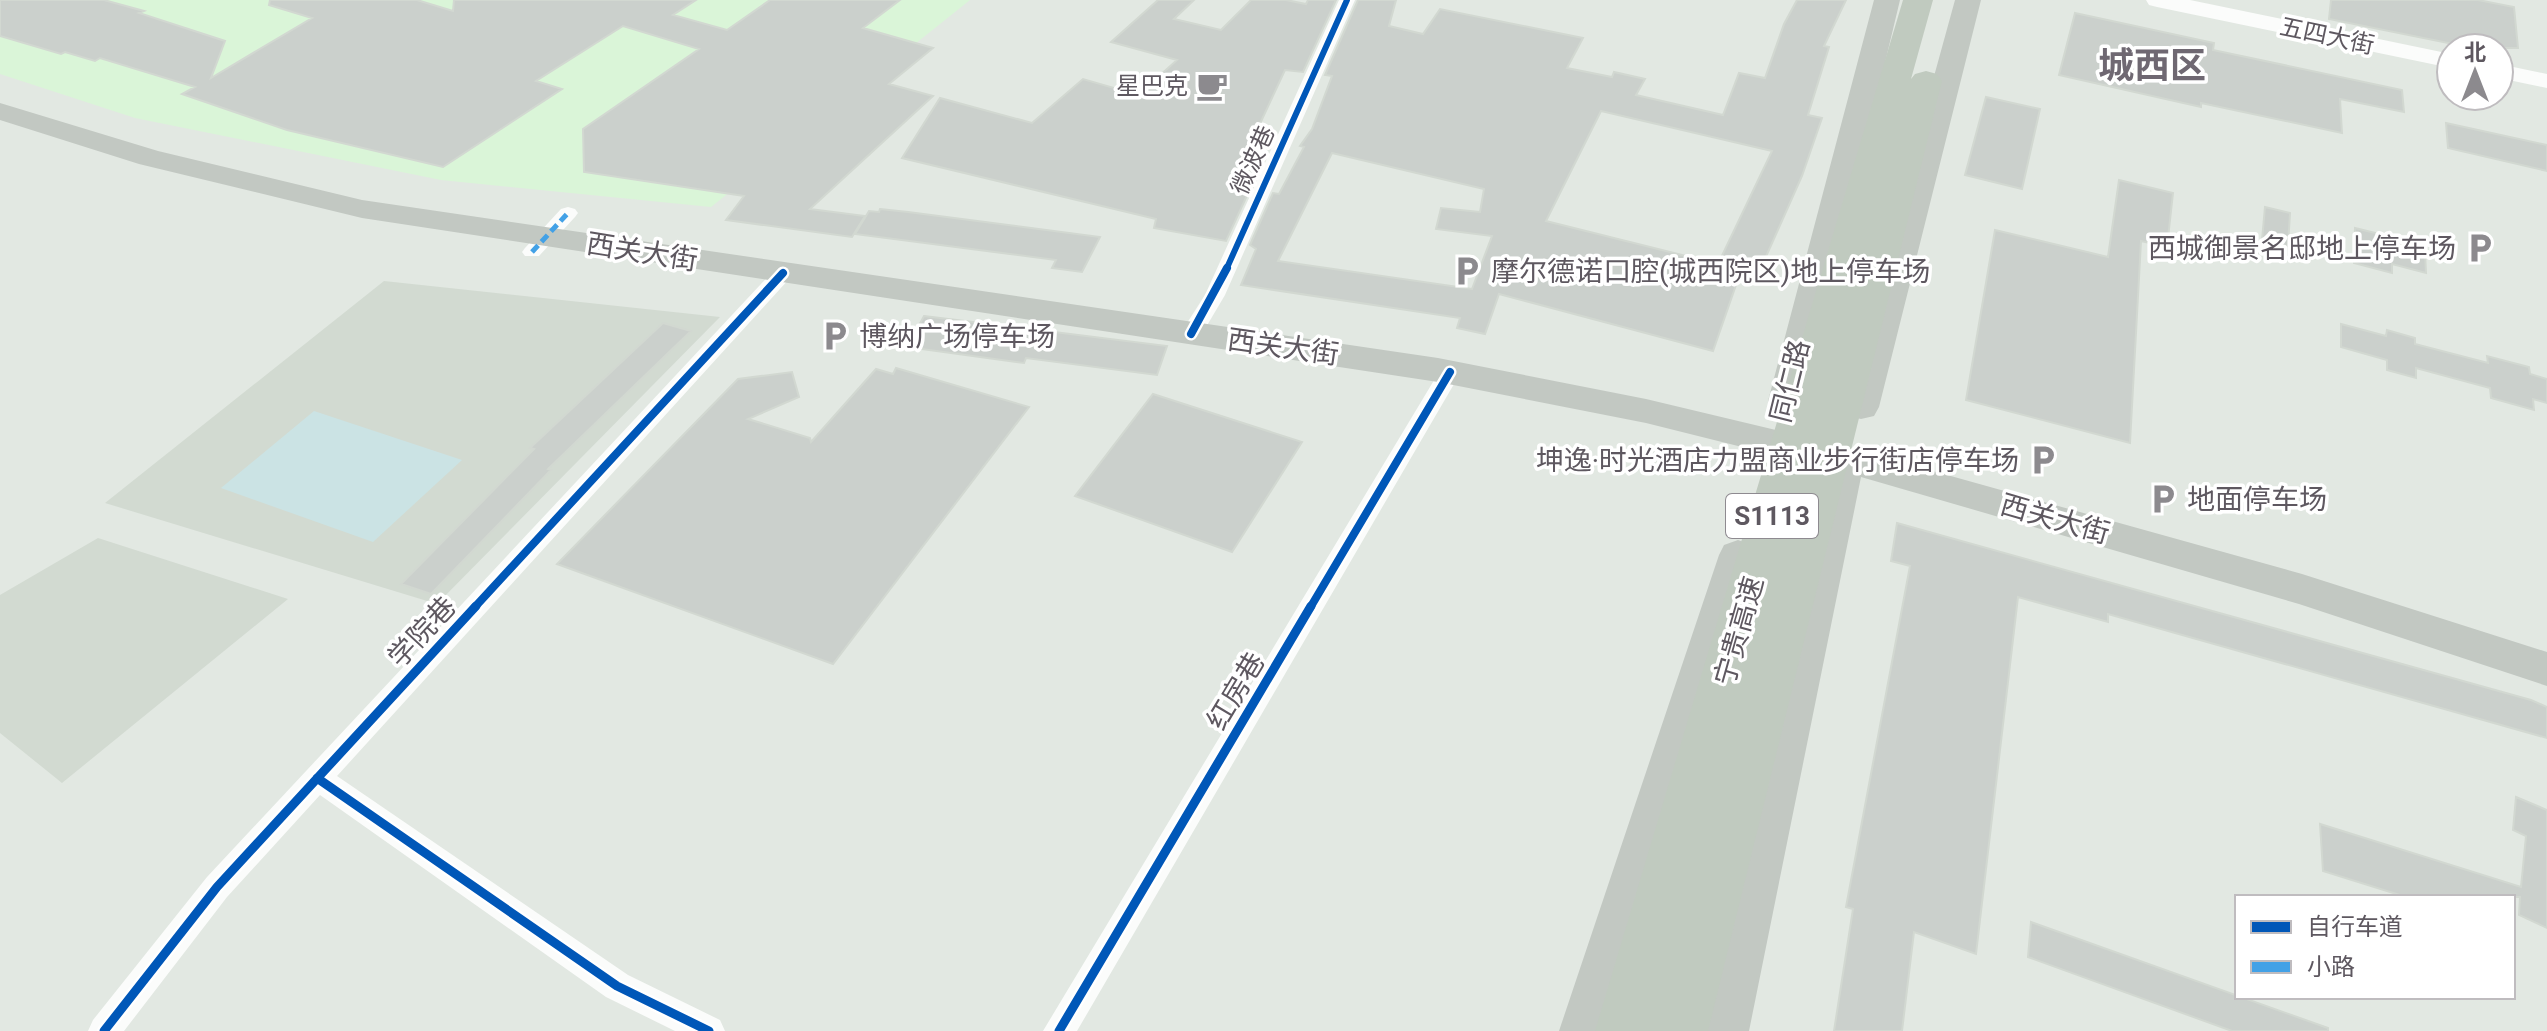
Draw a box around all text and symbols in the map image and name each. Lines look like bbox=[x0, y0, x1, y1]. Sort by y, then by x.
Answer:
street label: 五四大街 bbox=[2277, 12, 2377, 60]
north arrow bbox=[2435, 32, 2515, 112]
text: 北 bbox=[2464, 40, 2486, 65]
district label: 城西区 bbox=[2098, 45, 2206, 87]
cafe icon: 星巴克 bbox=[1195, 69, 1229, 103]
place label: 星巴克 bbox=[1116, 72, 1188, 100]
street label: 微波巷 bbox=[1226, 121, 1280, 199]
street label: 西关大街 bbox=[584, 227, 700, 277]
parking icon: 西城御景名邸地上停车场 bbox=[2463, 231, 2497, 265]
place label: 西城御景名邸地上停车场 bbox=[2148, 232, 2456, 265]
parking icon: 摩尔德诺口腔(城西院区)地上停车场 bbox=[1450, 254, 1484, 288]
place label: 摩尔德诺口腔(城西院区)地上停车场 bbox=[1491, 255, 1930, 288]
parking icon: 博纳广场停车场 bbox=[818, 319, 852, 353]
place label: 博纳广场停车场 bbox=[859, 320, 1055, 353]
street label: 西关大街 bbox=[1225, 323, 1341, 371]
street label: 同仁路 bbox=[1764, 336, 1816, 426]
parking icon: 坤逸·时光酒店力盟商业步行街店停车场 bbox=[2026, 443, 2060, 477]
place label: 坤逸·时光酒店力盟商业步行街店停车场 bbox=[1536, 444, 2019, 477]
parking icon: 地面停车场 bbox=[2146, 482, 2180, 516]
place label: 地面停车场 bbox=[2187, 483, 2327, 516]
street label: 西关大街 bbox=[1997, 488, 2113, 550]
road number: S1113 bbox=[1726, 494, 1818, 538]
street label: 宁贵高速 bbox=[1708, 573, 1770, 689]
street label: 学院巷 bbox=[381, 590, 463, 674]
street label: 红房巷 bbox=[1200, 646, 1272, 736]
legend bbox=[2235, 895, 2515, 999]
text: 自行车道 bbox=[2307, 913, 2403, 941]
text: 小路 bbox=[2307, 953, 2355, 981]

